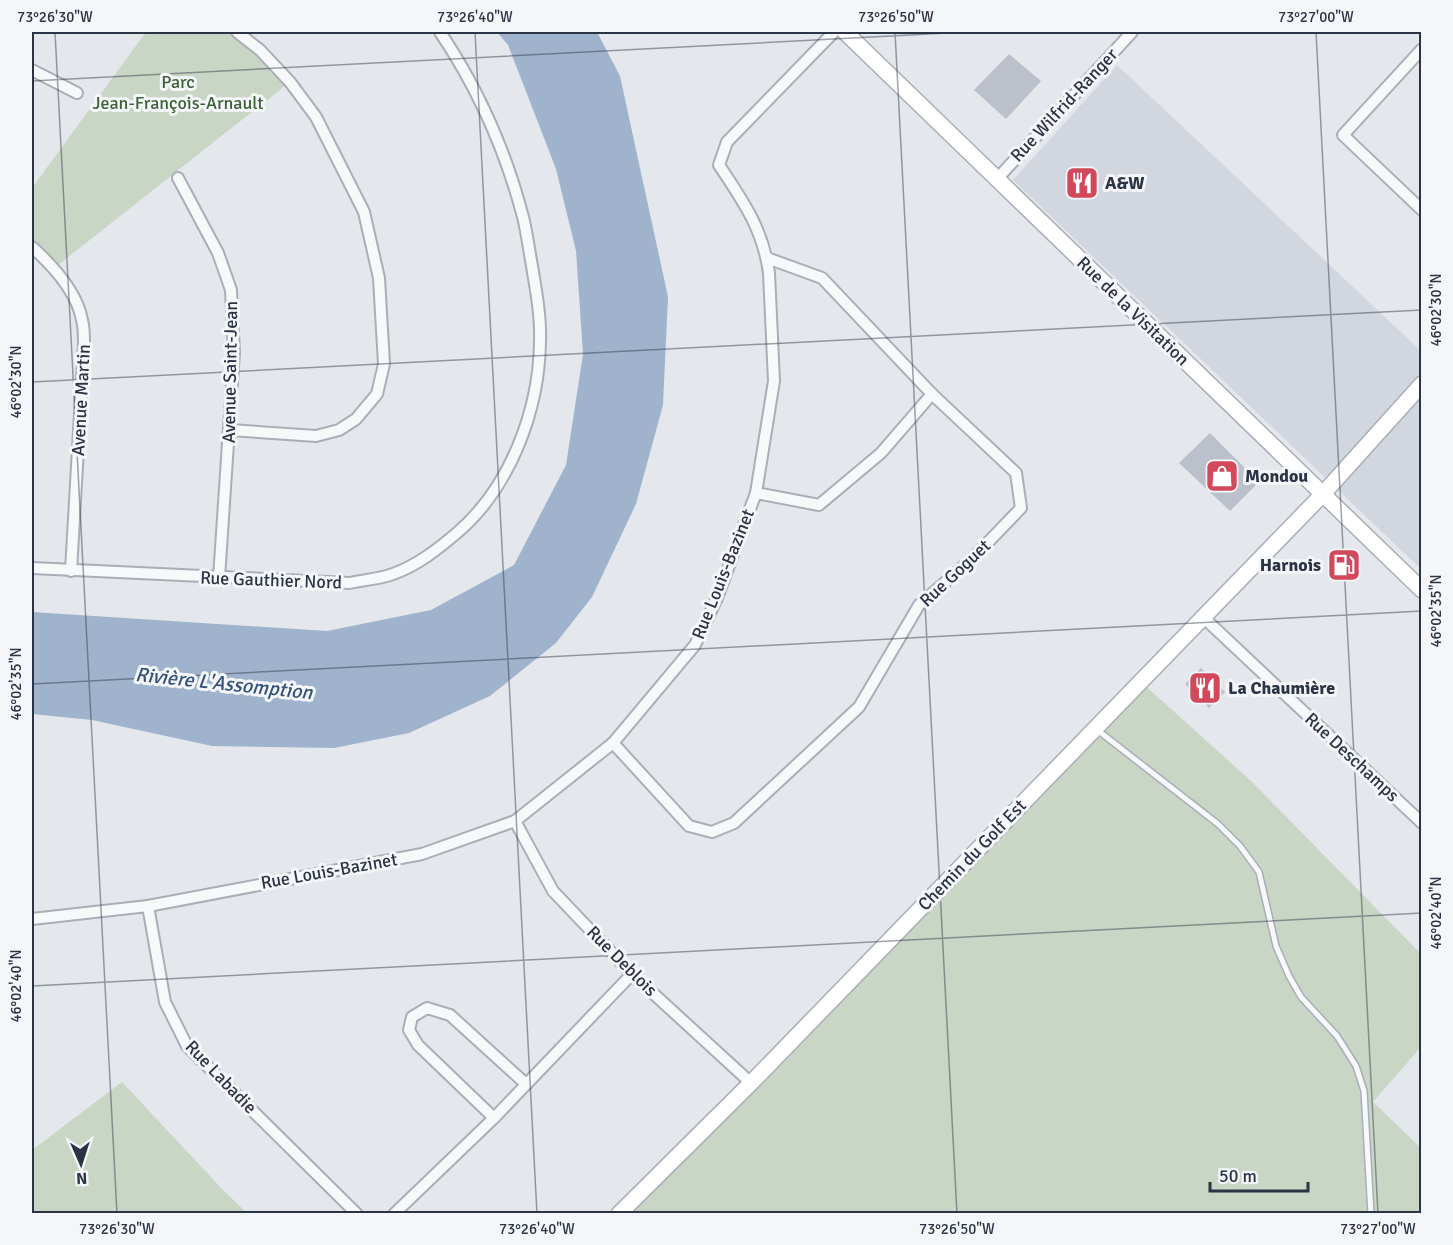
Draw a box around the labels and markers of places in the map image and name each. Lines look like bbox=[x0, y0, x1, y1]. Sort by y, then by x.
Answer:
restaurant icon: A&W bbox=[1064, 165, 1100, 201]
place label: A&W bbox=[1105, 172, 1145, 194]
shop icon: Mondou bbox=[1204, 458, 1240, 494]
place label: Mondou bbox=[1245, 465, 1308, 487]
fuel station icon: Harnois bbox=[1326, 547, 1362, 583]
place label: Harnois bbox=[1260, 554, 1321, 576]
restaurant icon: La Chaumière bbox=[1187, 670, 1223, 706]
place label: La Chaumière bbox=[1228, 677, 1335, 699]

